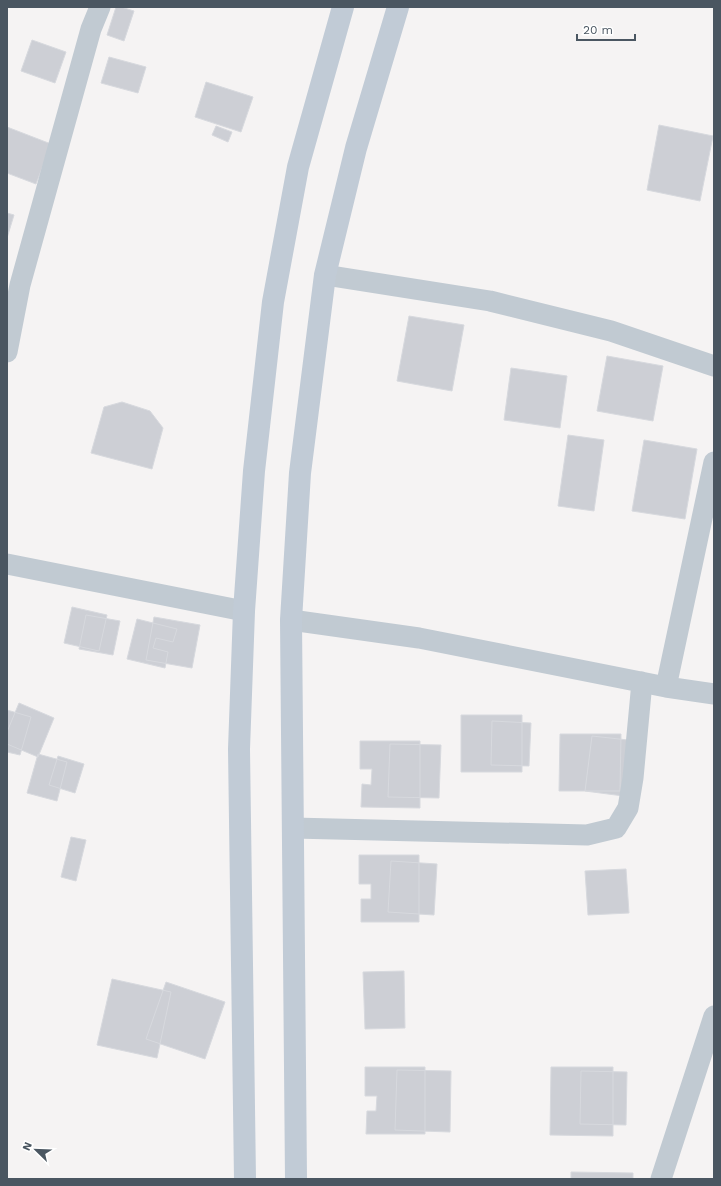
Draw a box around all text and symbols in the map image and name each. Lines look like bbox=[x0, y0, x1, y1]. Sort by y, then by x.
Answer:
scale bar bbox=[577, 16, 635, 42]
text: 20 m bbox=[583, 23, 613, 37]
north arrow bbox=[16, 1130, 56, 1170]
text: N bbox=[20, 1140, 35, 1153]

